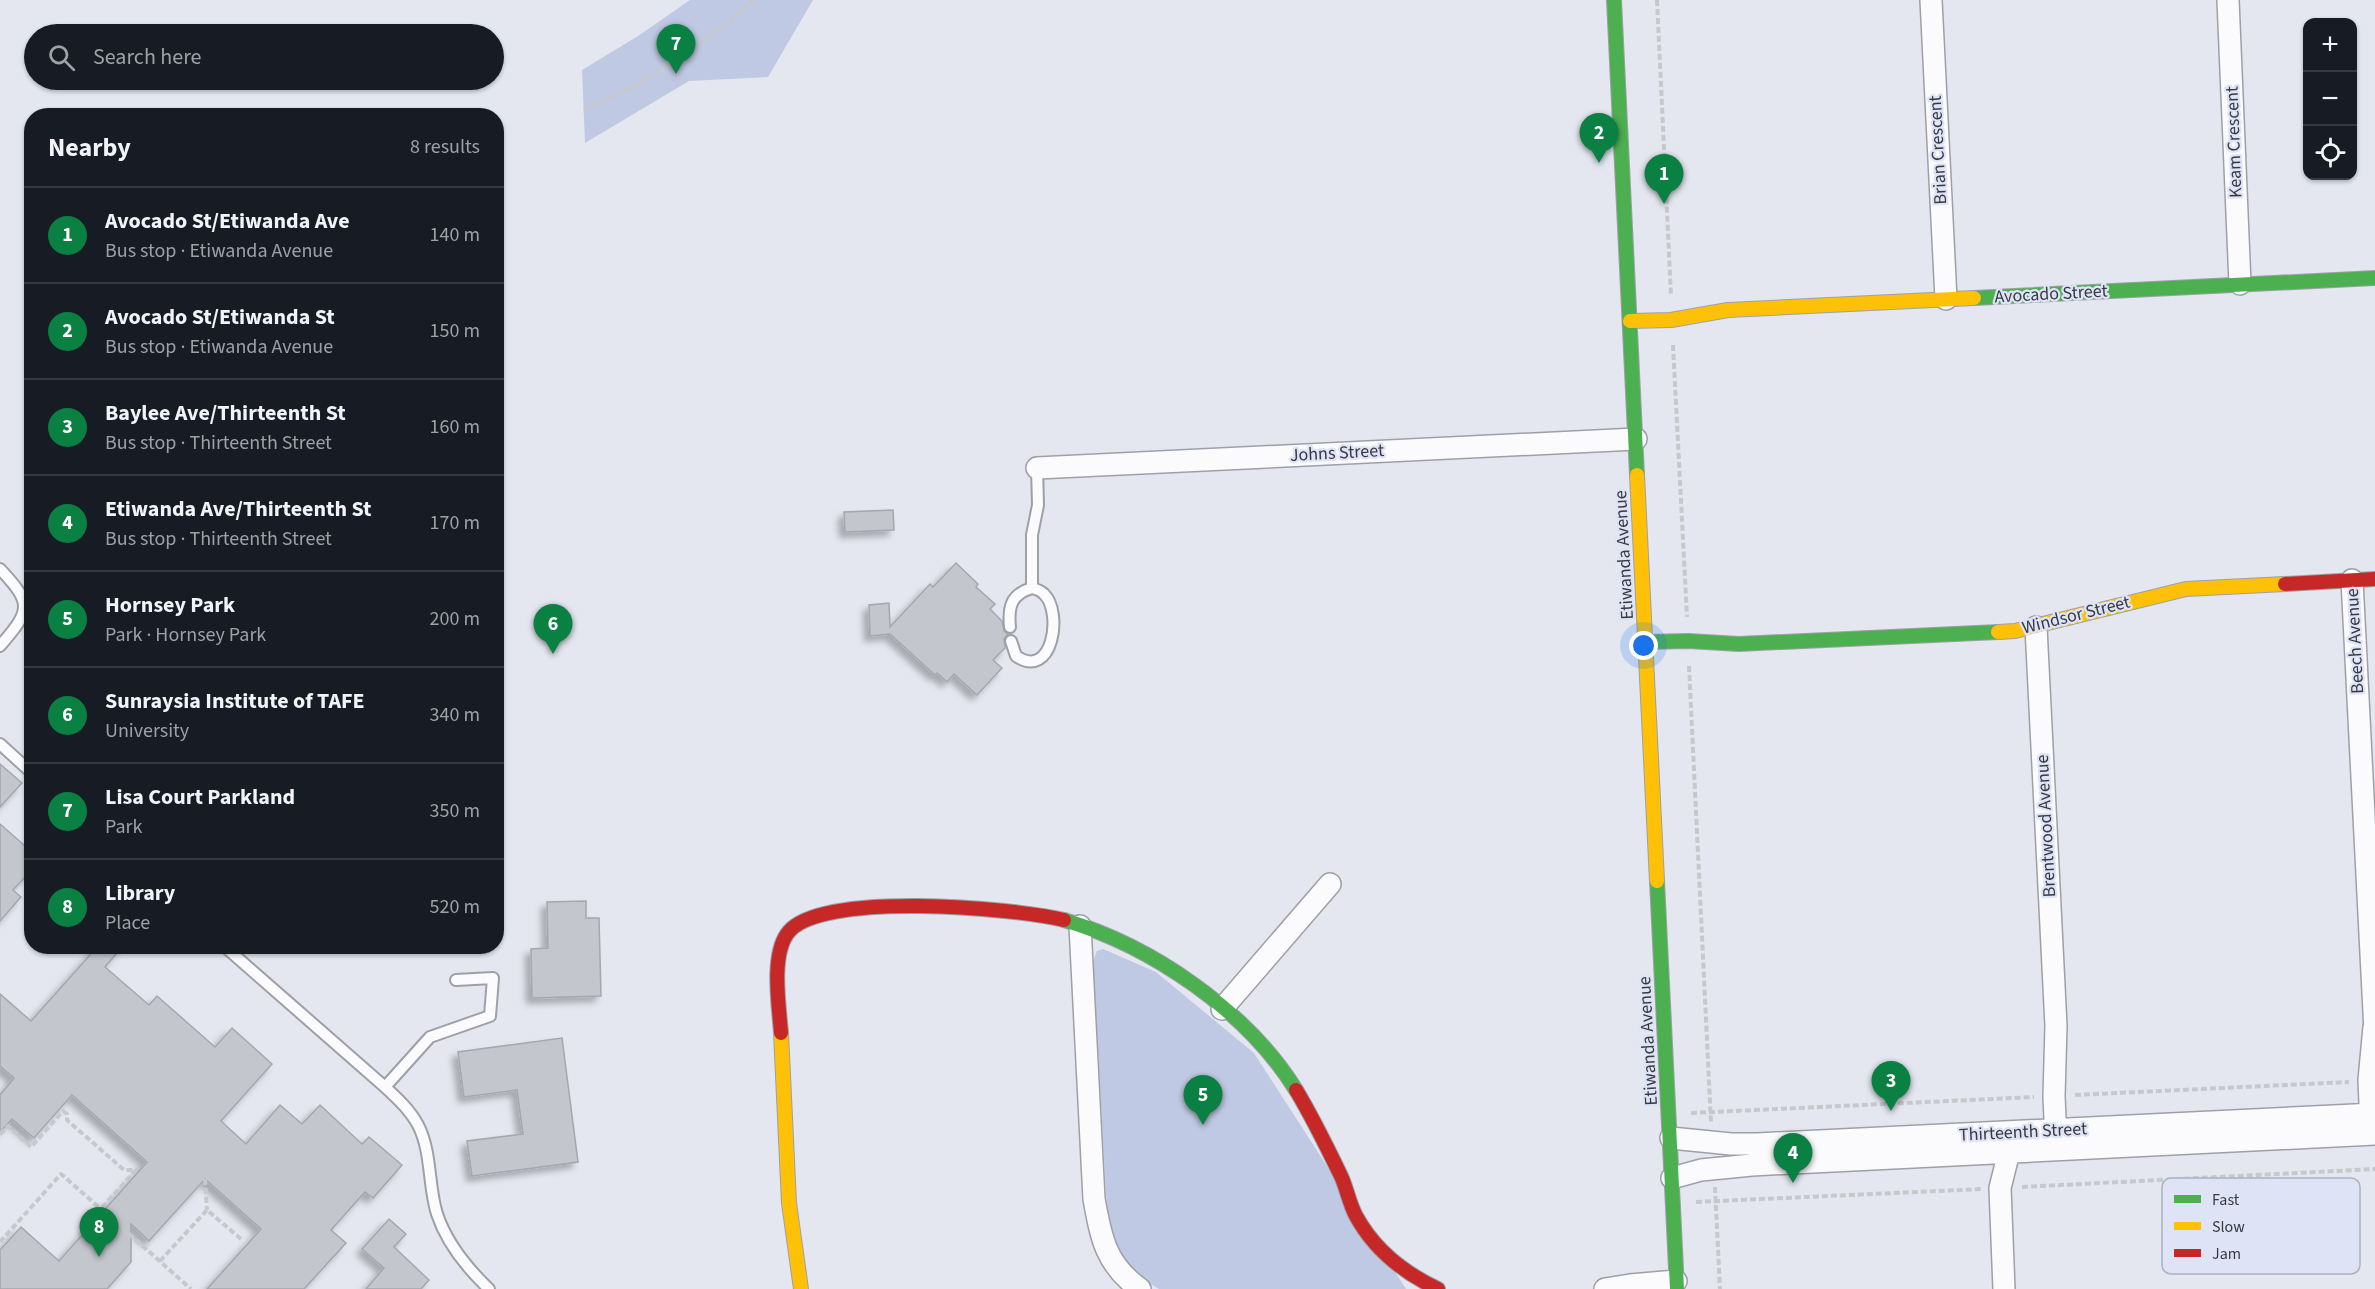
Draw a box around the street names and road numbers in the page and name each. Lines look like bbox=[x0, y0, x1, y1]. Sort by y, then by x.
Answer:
street label: Keam Crescent bbox=[2220, 86, 2248, 198]
street label: Brian Crescent bbox=[1923, 95, 1953, 205]
street label: Avocado Street bbox=[1994, 279, 2108, 309]
street label: Johns Street bbox=[1289, 438, 1385, 468]
street label: Etiwanda Avenue bbox=[1608, 490, 1640, 620]
street label: Beech Avenue bbox=[2340, 588, 2370, 694]
street label: Windsor Street bbox=[2019, 589, 2133, 641]
street label: Brentwood Avenue bbox=[2030, 754, 2062, 898]
street label: Etiwanda Avenue bbox=[1632, 976, 1664, 1106]
street label: Thirteenth Street bbox=[1958, 1116, 2088, 1148]

